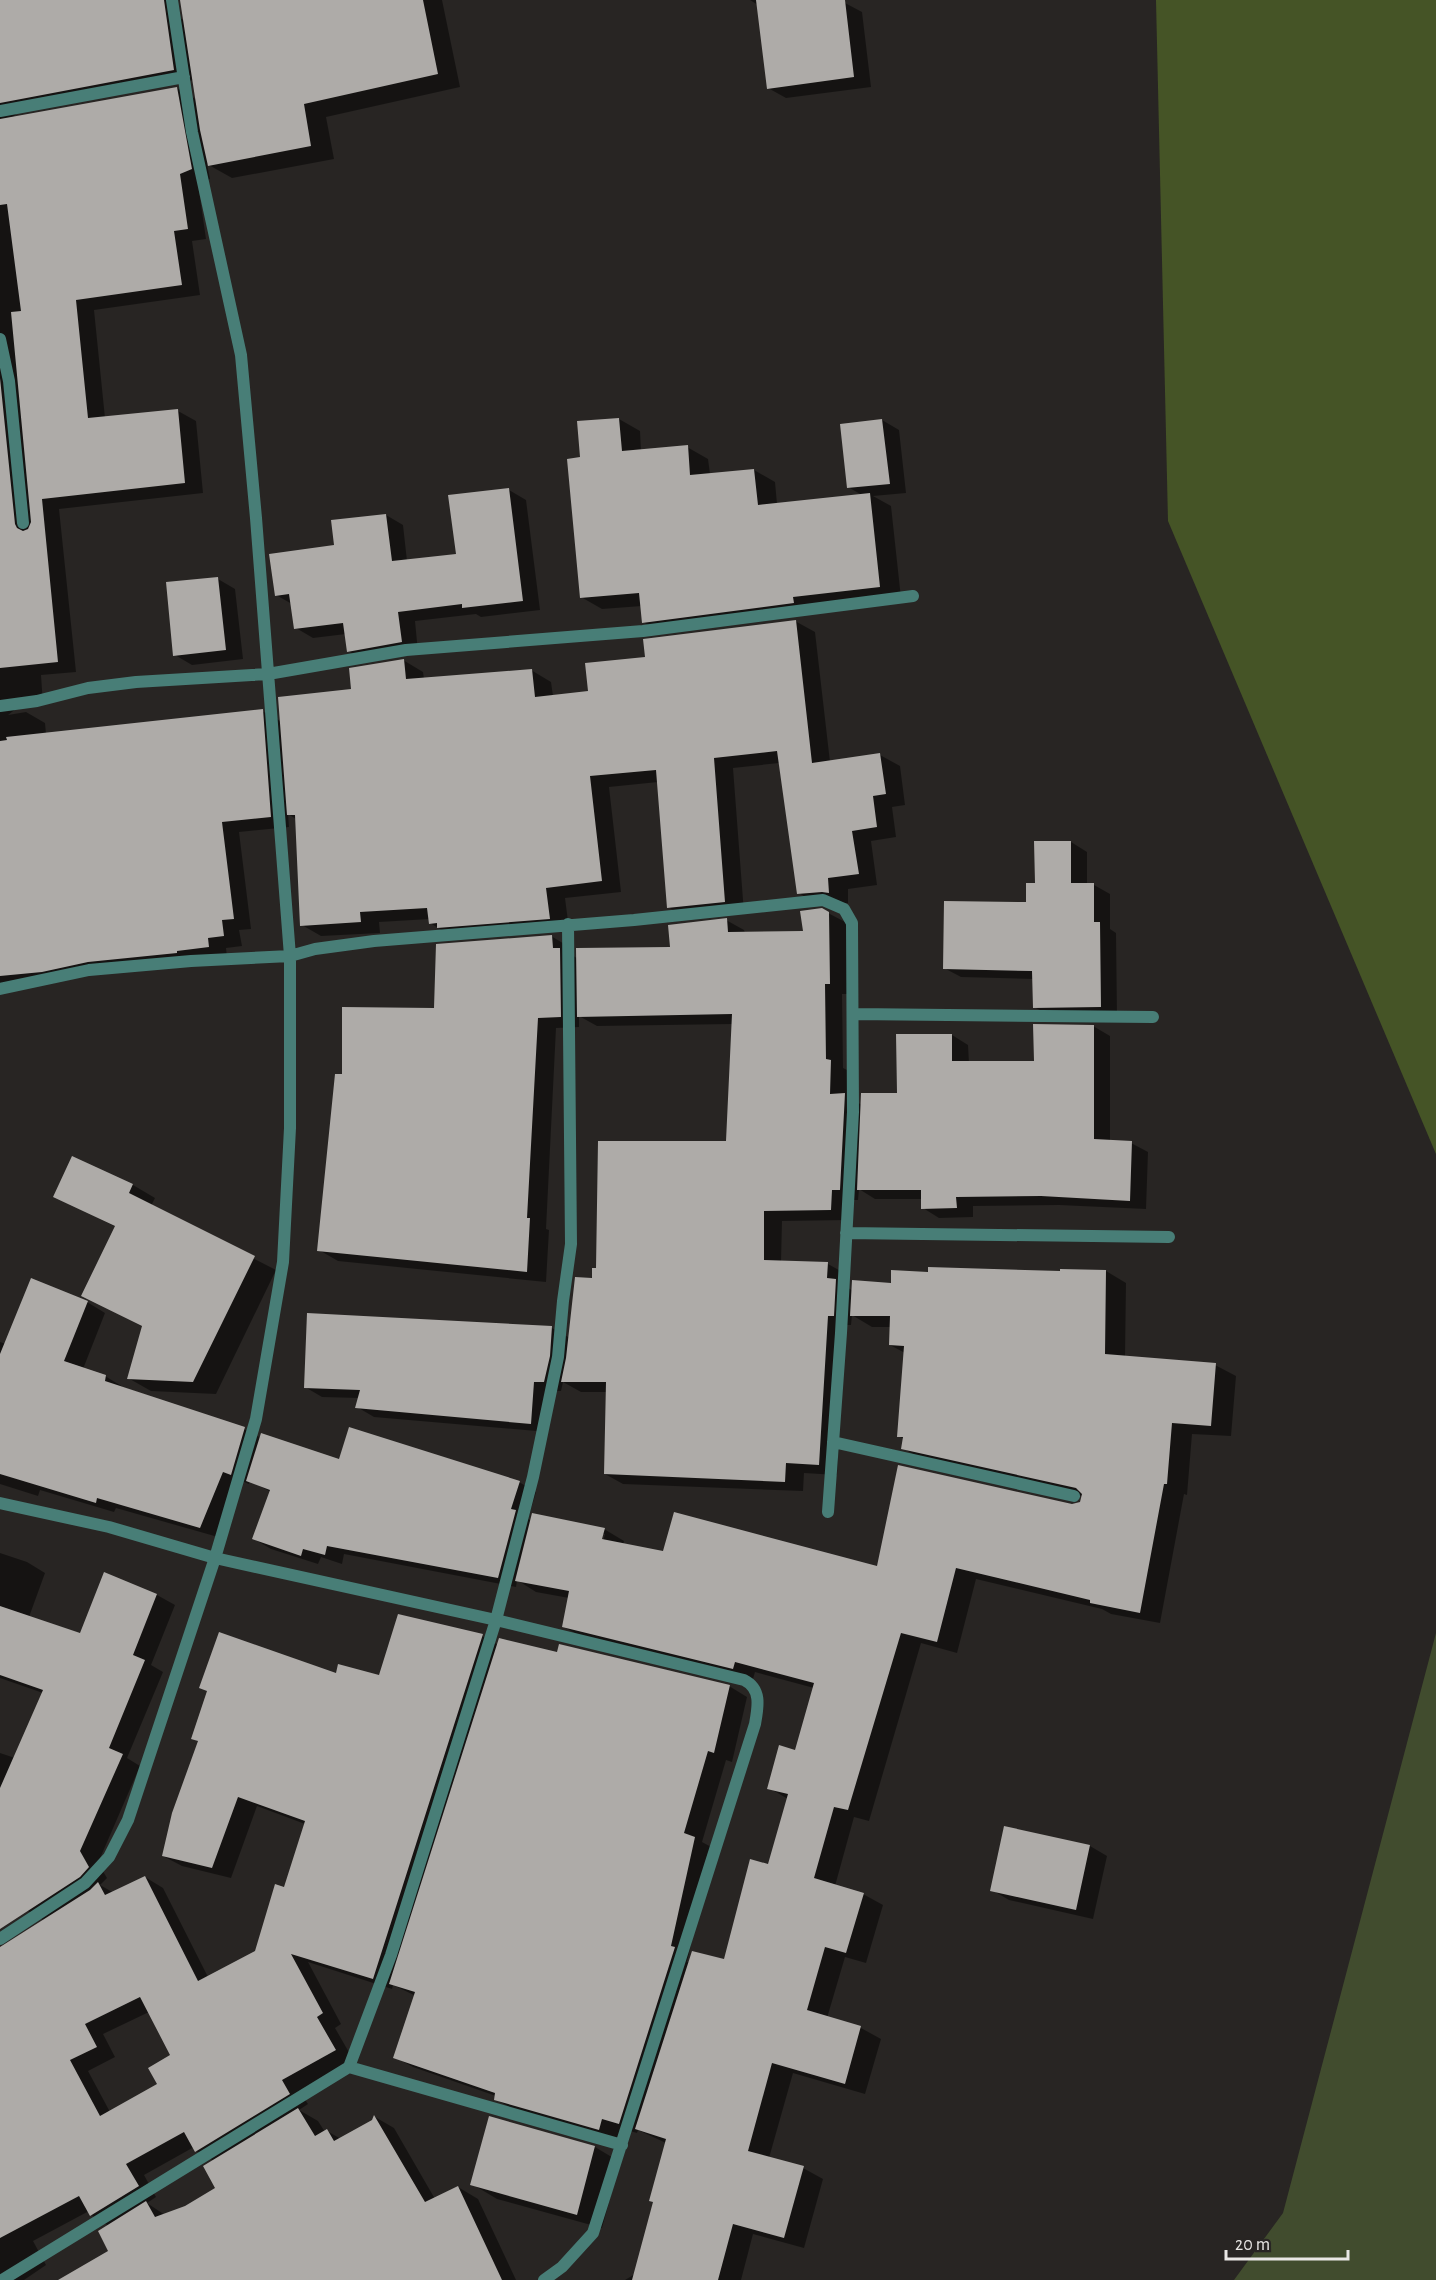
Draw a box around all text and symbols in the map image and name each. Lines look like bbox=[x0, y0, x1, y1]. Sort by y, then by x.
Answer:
scale bar bbox=[1226, 2223, 1348, 2261]
text: 20 m bbox=[1235, 2236, 1270, 2254]

